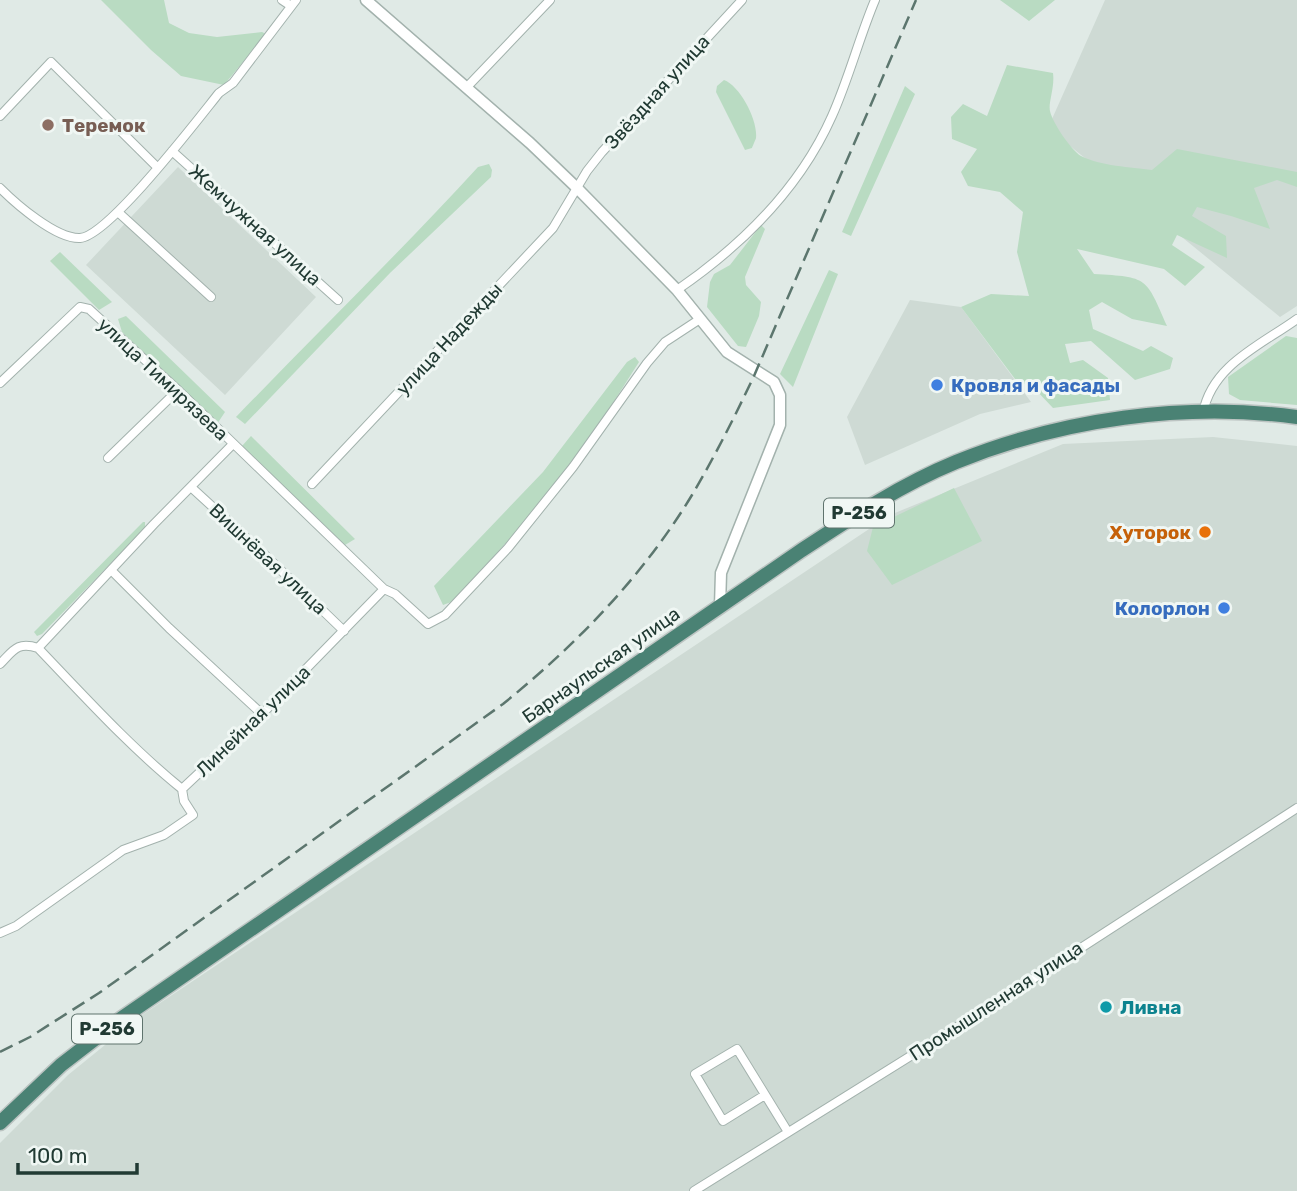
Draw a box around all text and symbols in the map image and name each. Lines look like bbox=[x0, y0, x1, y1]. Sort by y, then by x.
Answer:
street label: Звёздная улица bbox=[600, 30, 714, 154]
place label: Теремок bbox=[62, 114, 146, 137]
marker: Теремок bbox=[40, 117, 56, 133]
street label: Жемчужная улица bbox=[184, 160, 326, 290]
street label: улица Надежды bbox=[391, 278, 507, 400]
street label: улица Тимирязева bbox=[93, 313, 233, 445]
place label: Кровля и фасады bbox=[951, 374, 1120, 397]
marker: Кровля и фасады bbox=[929, 377, 945, 393]
street label: Вишнёвая улица bbox=[204, 499, 332, 619]
road number: Р-256 bbox=[824, 499, 894, 528]
place label: Хуторок bbox=[1109, 521, 1191, 544]
marker: Хуторок bbox=[1197, 524, 1213, 540]
place label: Колорлон bbox=[1115, 597, 1210, 620]
marker: Колорлон bbox=[1216, 600, 1232, 616]
street label: Барнаульская улица bbox=[518, 602, 684, 728]
street label: Линейная улица bbox=[191, 660, 315, 782]
street label: Промышленная улица bbox=[905, 936, 1087, 1066]
place label: Ливна bbox=[1120, 996, 1181, 1019]
marker: Ливна bbox=[1098, 999, 1114, 1015]
road number: Р-256 bbox=[72, 1014, 142, 1044]
scale bar bbox=[18, 1132, 136, 1176]
text: 100 m bbox=[28, 1143, 87, 1168]

